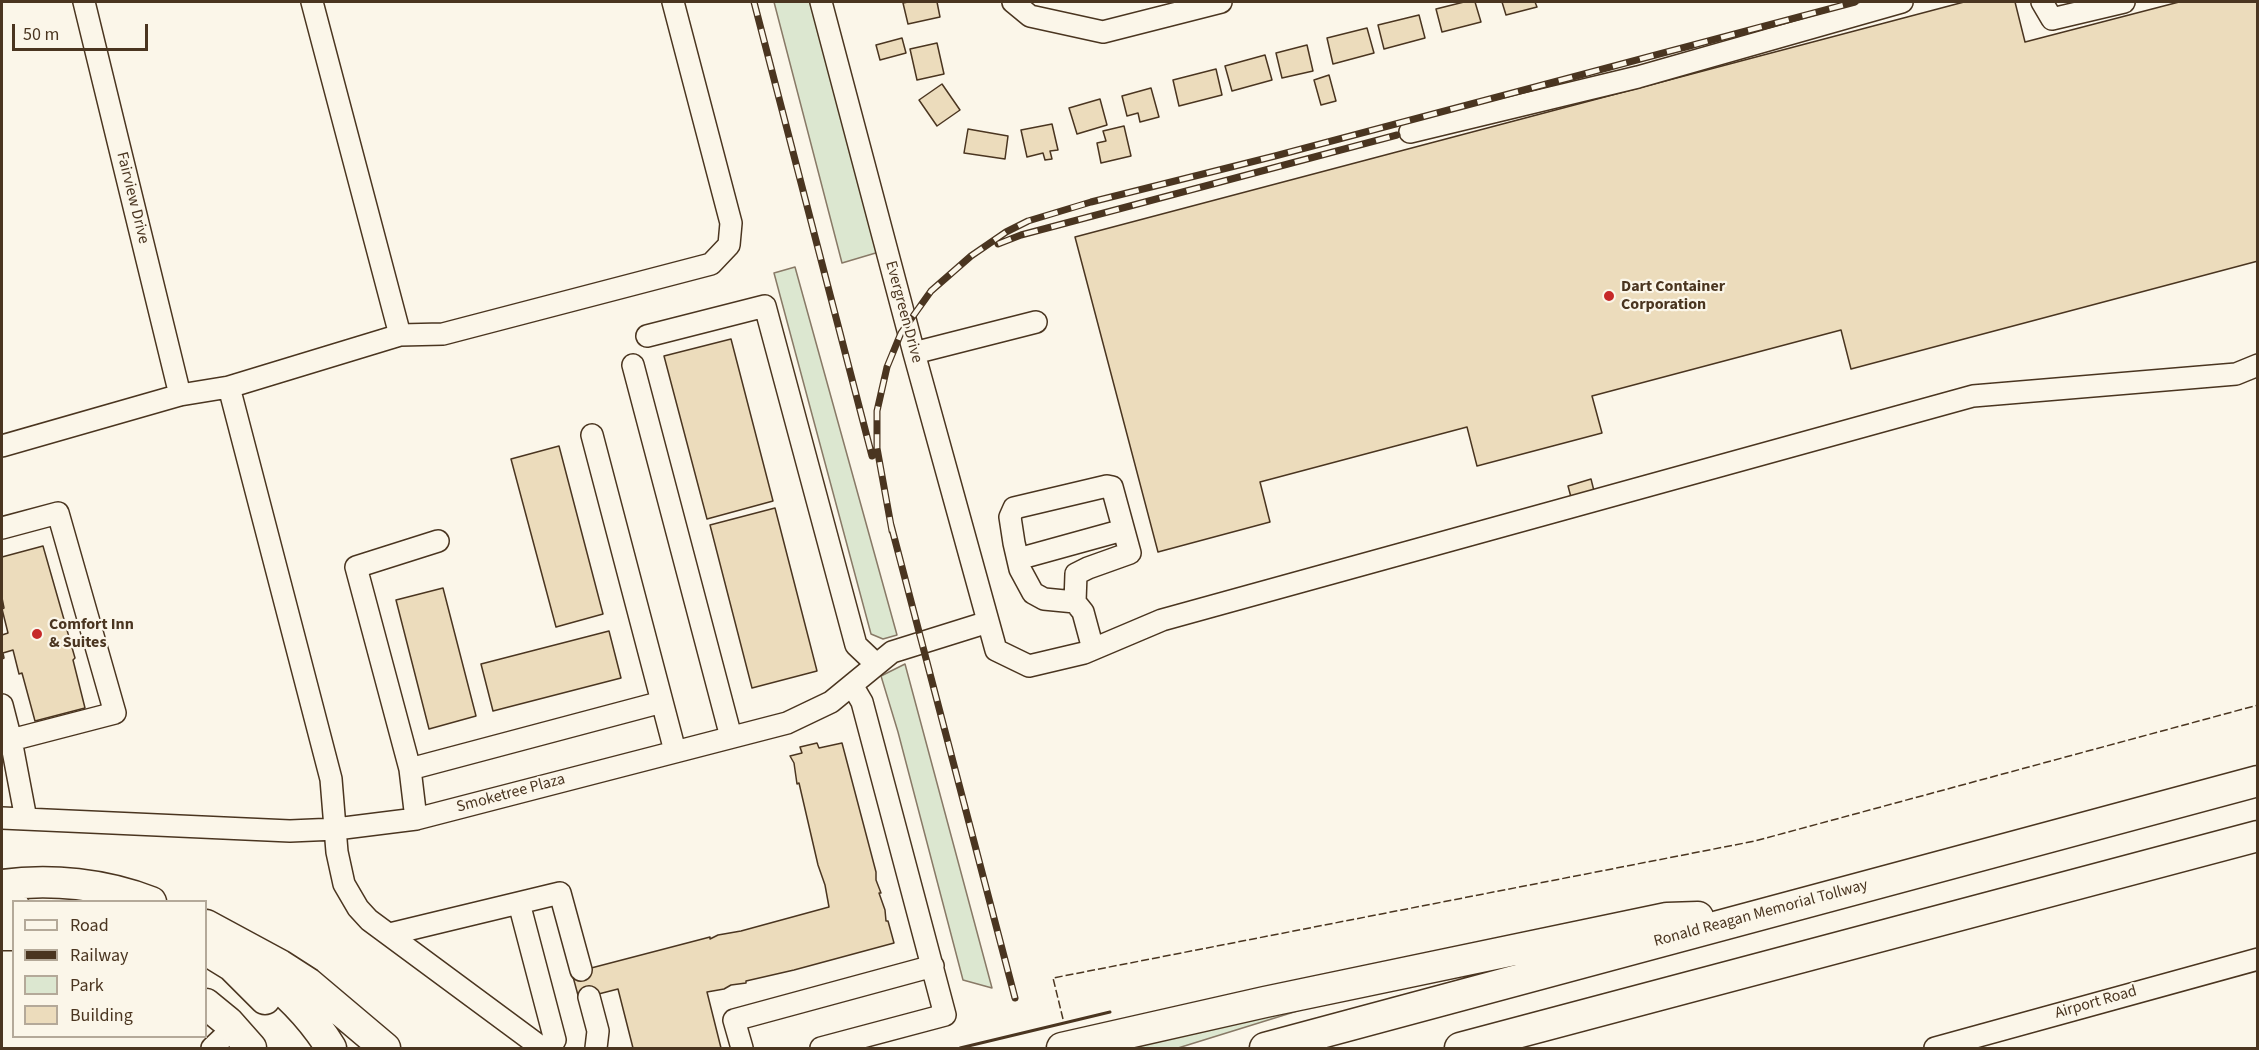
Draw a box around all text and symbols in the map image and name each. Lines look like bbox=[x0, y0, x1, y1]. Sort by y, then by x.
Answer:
scale bar bbox=[15, 12, 152, 50]
text: 50 m bbox=[23, 22, 59, 47]
street label: Fairview Drive bbox=[111, 150, 153, 246]
street label: Evergreen Drive bbox=[880, 259, 926, 365]
place label: Dart Container Corporation bbox=[1621, 277, 1725, 315]
marker: Dart Container Corporation bbox=[1602, 289, 1616, 303]
place label: Comfort Inn & Suites bbox=[49, 615, 134, 653]
marker: Comfort Inn & Suites bbox=[30, 627, 44, 641]
street label: Smoketree Plaza bbox=[455, 770, 567, 818]
street label: Ronald Reagan Memorial Tollway bbox=[1652, 876, 1870, 952]
legend bbox=[12, 900, 207, 1038]
text: Road bbox=[70, 913, 109, 938]
text: Railway bbox=[70, 943, 129, 968]
text: Park bbox=[70, 973, 104, 998]
street label: Airport Road bbox=[2053, 982, 2139, 1024]
text: Building bbox=[70, 1003, 133, 1028]

